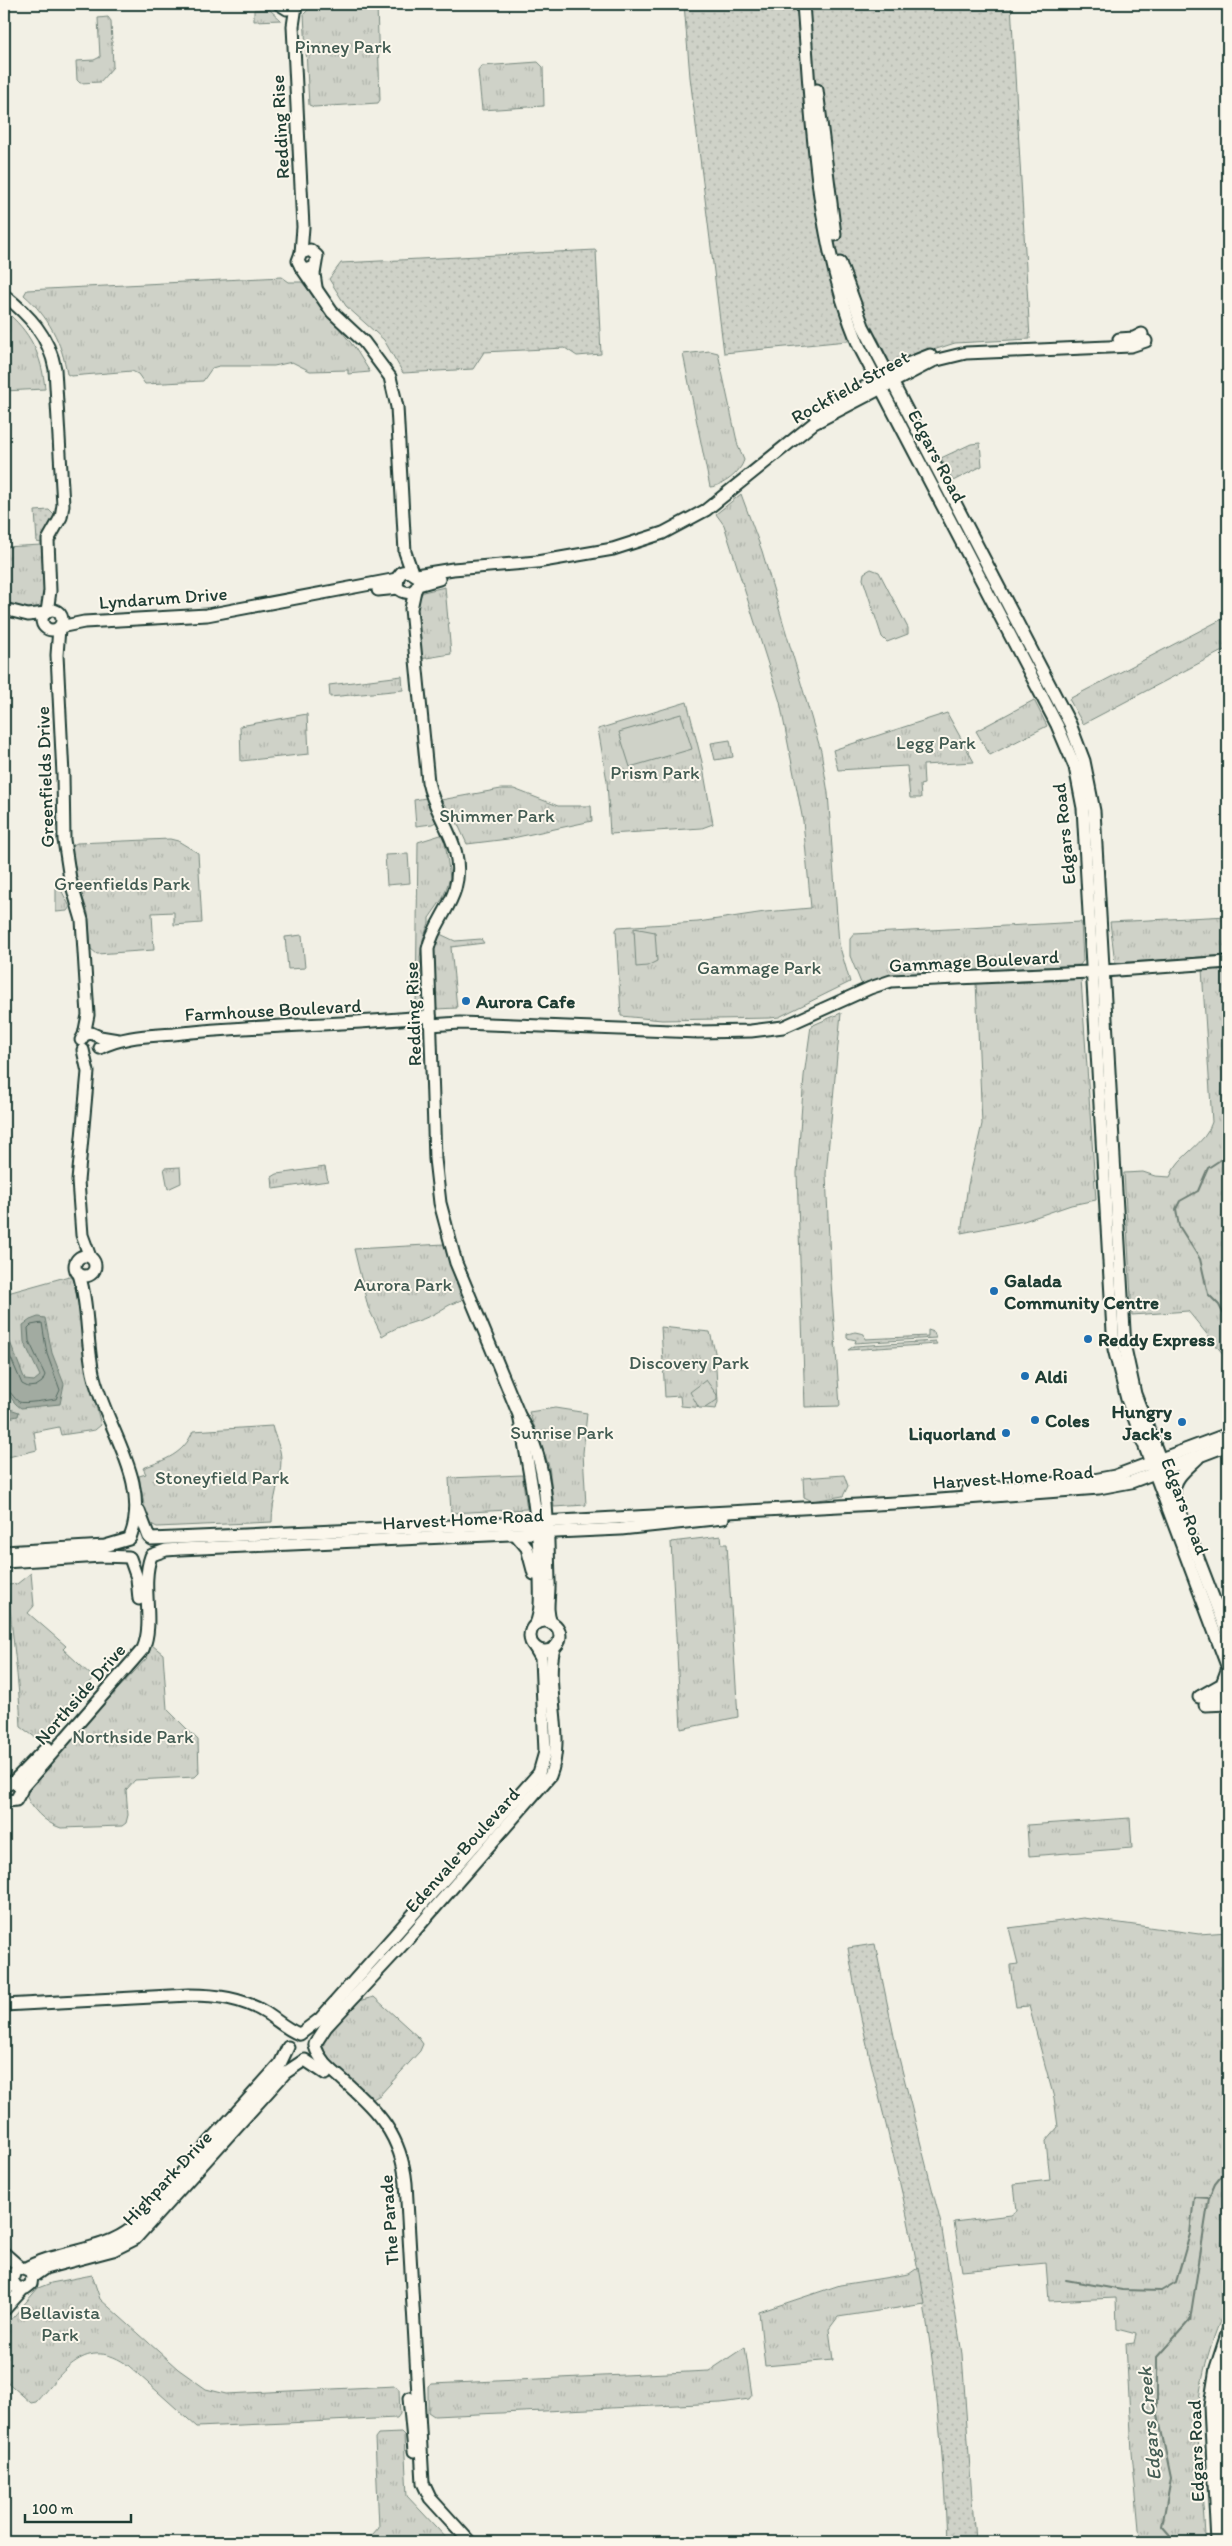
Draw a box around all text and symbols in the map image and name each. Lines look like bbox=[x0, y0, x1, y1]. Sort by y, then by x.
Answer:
park label: Pinney Park bbox=[295, 35, 392, 58]
street label: Redding Rise bbox=[266, 74, 294, 180]
street label: Rockfield Street bbox=[787, 345, 913, 429]
street label: Edgars Road bbox=[903, 406, 971, 506]
street label: Lyndarum Drive bbox=[98, 582, 228, 614]
street label: Greenfields Drive bbox=[31, 706, 59, 848]
park label: Legg Park bbox=[896, 731, 976, 754]
park label: Prism Park bbox=[610, 761, 700, 784]
street label: Edgars Road bbox=[1047, 782, 1081, 886]
park label: Shimmer Park bbox=[439, 804, 555, 827]
park label: Greenfields Park bbox=[54, 872, 190, 895]
street label: Gammage Boulevard bbox=[888, 945, 1060, 977]
park label: Gammage Park bbox=[697, 956, 821, 979]
street label: Redding Rise bbox=[400, 961, 426, 1067]
place label: Aurora Cafe bbox=[475, 990, 575, 1013]
street label: Farmhouse Boulevard bbox=[184, 994, 362, 1026]
marker: Aurora Cafe bbox=[460, 995, 472, 1007]
place label: Galada Community Centre bbox=[1004, 1269, 1159, 1314]
park label: Aurora Park bbox=[354, 1273, 452, 1296]
marker: Galada Community Centre bbox=[988, 1285, 1000, 1297]
place label: Reddy Express bbox=[1098, 1328, 1215, 1351]
marker: Reddy Express bbox=[1082, 1333, 1094, 1345]
park label: Discovery Park bbox=[629, 1351, 749, 1374]
place label: Aldi bbox=[1034, 1365, 1068, 1388]
marker: Aldi bbox=[1019, 1370, 1031, 1382]
place label: Hungry Jack's bbox=[1112, 1400, 1172, 1445]
place label: Coles bbox=[1045, 1409, 1090, 1432]
marker: Coles bbox=[1029, 1414, 1041, 1426]
marker: Hungry Jack's bbox=[1176, 1416, 1188, 1428]
park label: Sunrise Park bbox=[510, 1421, 614, 1444]
place label: Liquorland bbox=[908, 1422, 997, 1445]
marker: Liquorland bbox=[1000, 1427, 1012, 1439]
street label: Edgars Road bbox=[1156, 1454, 1214, 1558]
street label: Harvest Home Road bbox=[932, 1460, 1095, 1494]
park label: Stoneyfield Park bbox=[155, 1466, 289, 1489]
street label: Harvest Home Road bbox=[382, 1503, 545, 1535]
street label: Northside Drive bbox=[30, 1639, 130, 1749]
park label: Northside Park bbox=[72, 1725, 194, 1748]
street label: Edenvale Boulevard bbox=[400, 1783, 524, 1917]
street label: Highpark Drive bbox=[117, 2126, 217, 2230]
street label: The Parade bbox=[374, 2174, 404, 2266]
park label: Bellavista Park bbox=[20, 2301, 100, 2346]
water label: Edgars Creek bbox=[1132, 2365, 1166, 2482]
street label: Edgars Road bbox=[1183, 2400, 1209, 2502]
scale bar bbox=[25, 2491, 131, 2523]
text: 100 m bbox=[32, 2500, 74, 2518]

